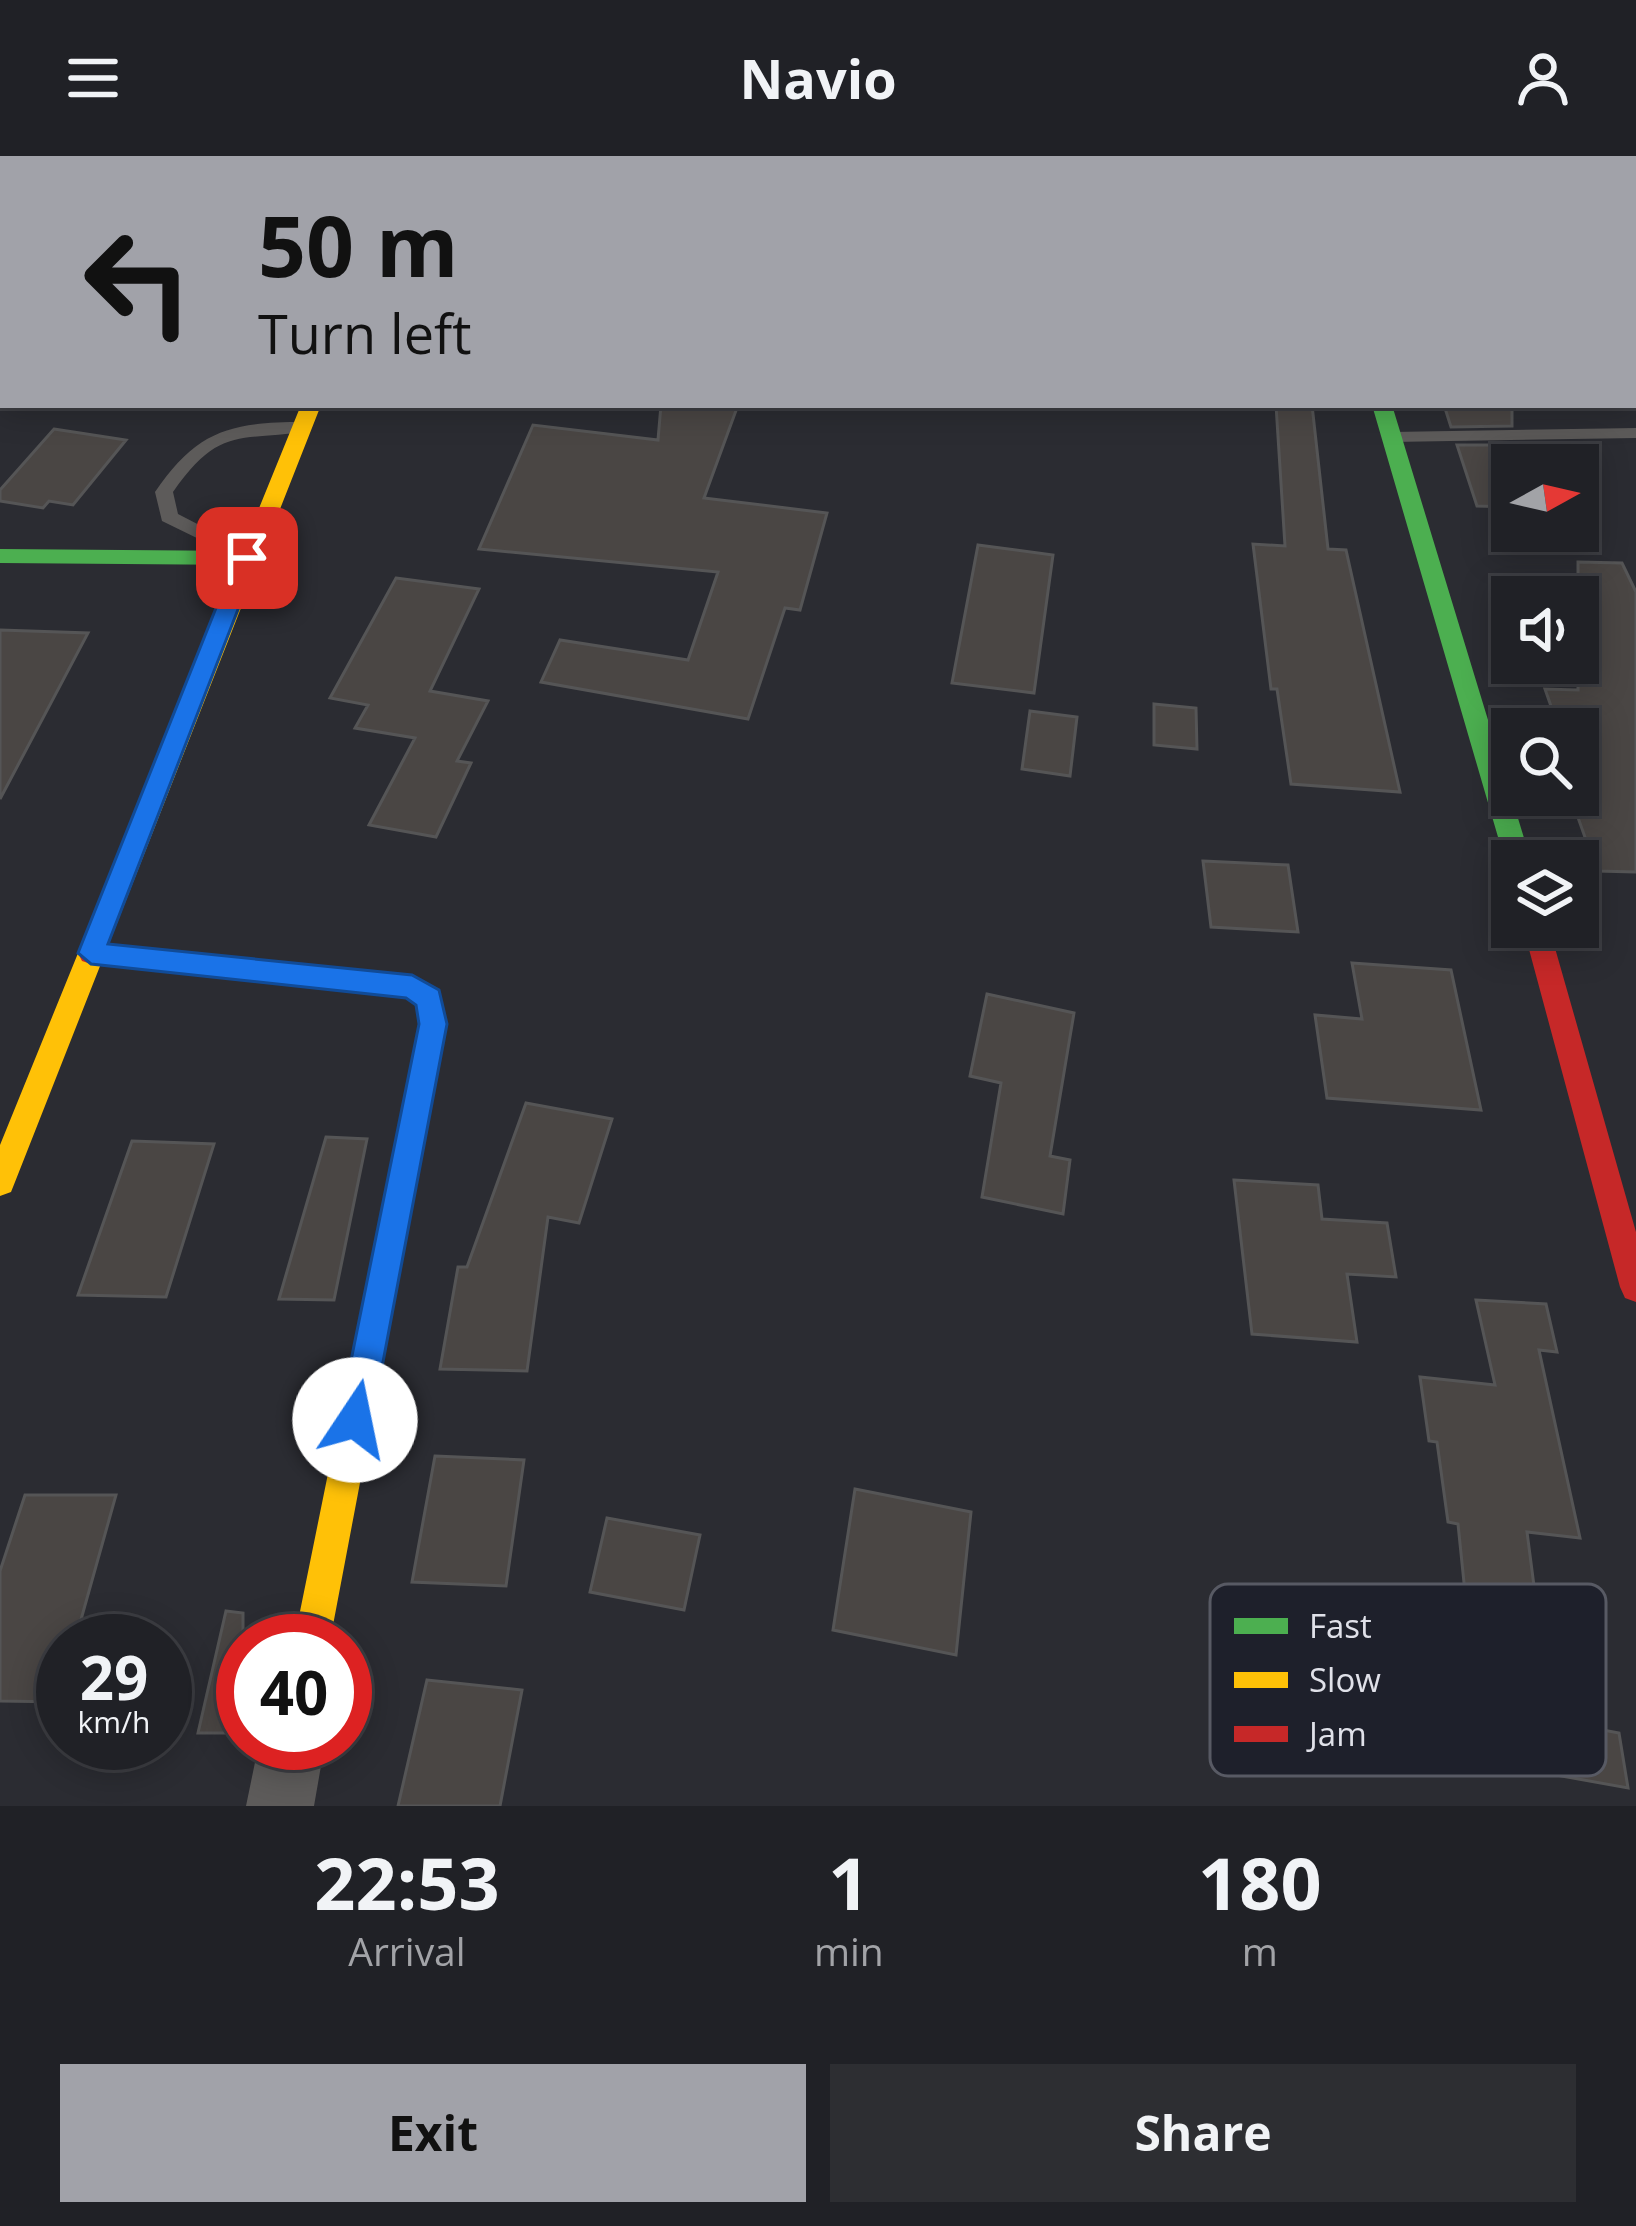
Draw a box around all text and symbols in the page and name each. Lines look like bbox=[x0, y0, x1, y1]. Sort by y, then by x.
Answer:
text: Navio bbox=[739, 41, 897, 115]
icon: menu bbox=[60, 45, 126, 111]
icon: person bbox=[1510, 45, 1576, 111]
text: 50 m bbox=[258, 187, 458, 302]
icon: left bbox=[60, 204, 216, 360]
text: Turn left bbox=[258, 296, 471, 370]
north arrow bbox=[1491, 444, 1599, 552]
map controls bbox=[1491, 444, 1599, 948]
pin bbox=[196, 507, 298, 609]
icon: arrive bbox=[214, 525, 280, 591]
button: sound bbox=[1491, 576, 1599, 684]
button: search bbox=[1491, 708, 1599, 816]
button: layers bbox=[1491, 840, 1599, 948]
position arrow bbox=[292, 1357, 418, 1483]
legend bbox=[1210, 1584, 1606, 1776]
text: Fast bbox=[1309, 1603, 1372, 1648]
speed limit sign: 40 bbox=[216, 1614, 372, 1770]
text: 29 bbox=[80, 1636, 148, 1718]
text: Slow bbox=[1309, 1657, 1381, 1702]
text: km/h bbox=[78, 1701, 150, 1742]
text: Jam bbox=[1306, 1711, 1367, 1756]
text: 22:53 bbox=[314, 1833, 500, 1931]
text: 1 bbox=[828, 1833, 869, 1931]
text: 180 bbox=[1198, 1833, 1322, 1931]
text: Arrival bbox=[348, 1924, 466, 1977]
text: min bbox=[814, 1924, 884, 1977]
text: m bbox=[1242, 1924, 1278, 1977]
button: Exit bbox=[60, 2064, 806, 2202]
button: Share bbox=[830, 2064, 1576, 2202]

